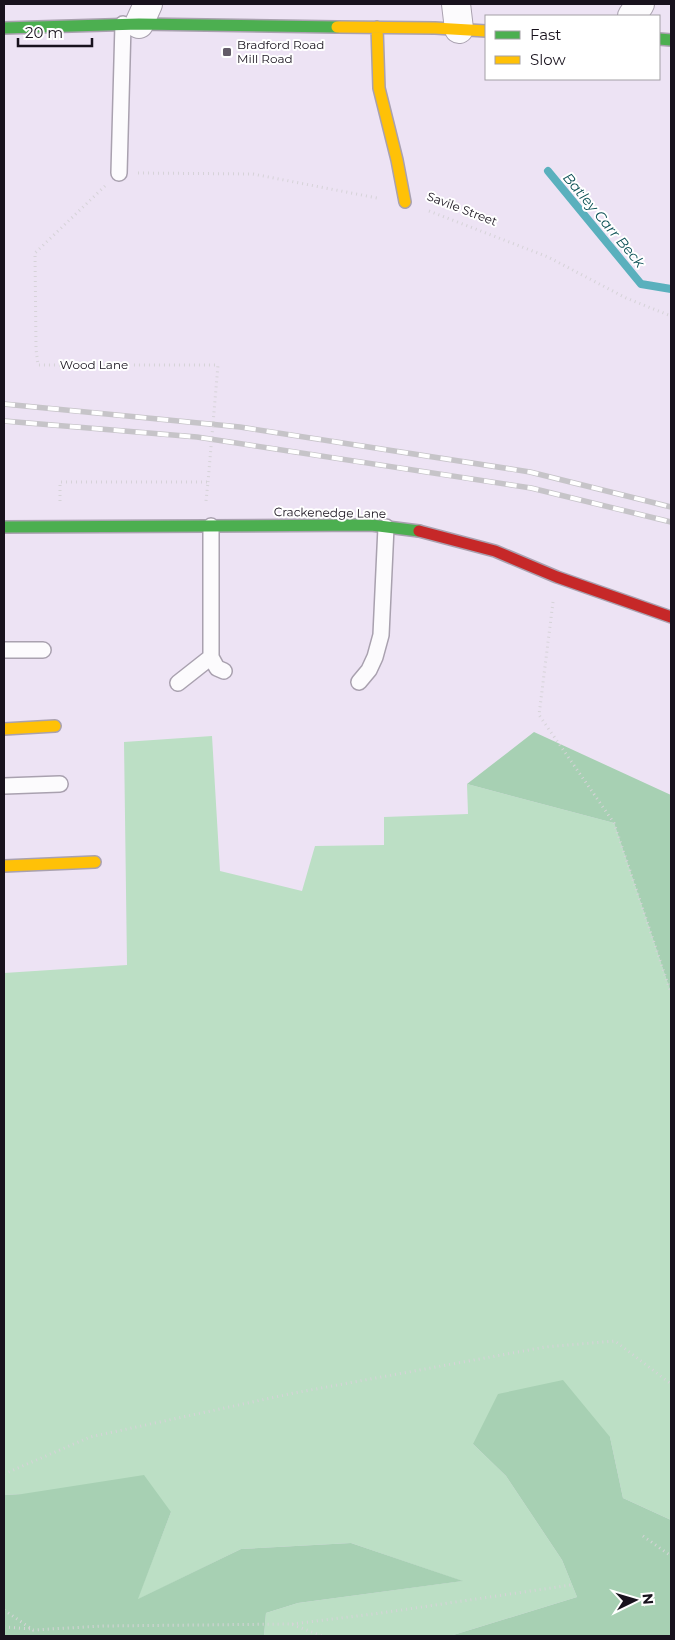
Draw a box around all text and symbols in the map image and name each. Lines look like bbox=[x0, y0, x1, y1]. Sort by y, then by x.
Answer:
scale bar bbox=[18, 15, 91, 47]
legend bbox=[485, 15, 660, 80]
text: 20 m bbox=[25, 23, 63, 42]
text: Fast bbox=[530, 25, 561, 44]
place label: Bradford Road Mill Road bbox=[237, 37, 324, 66]
marker: Bradford Road Mill Road bbox=[221, 46, 233, 58]
text: Slow bbox=[530, 50, 566, 69]
water label: Batley Carr Beck bbox=[559, 169, 649, 272]
street label: Savile Street bbox=[425, 188, 500, 229]
street label: Wood Lane bbox=[60, 357, 128, 372]
street label: Crackenedge Lane bbox=[274, 504, 386, 521]
north arrow bbox=[610, 1575, 660, 1625]
text: N bbox=[638, 1592, 657, 1605]

